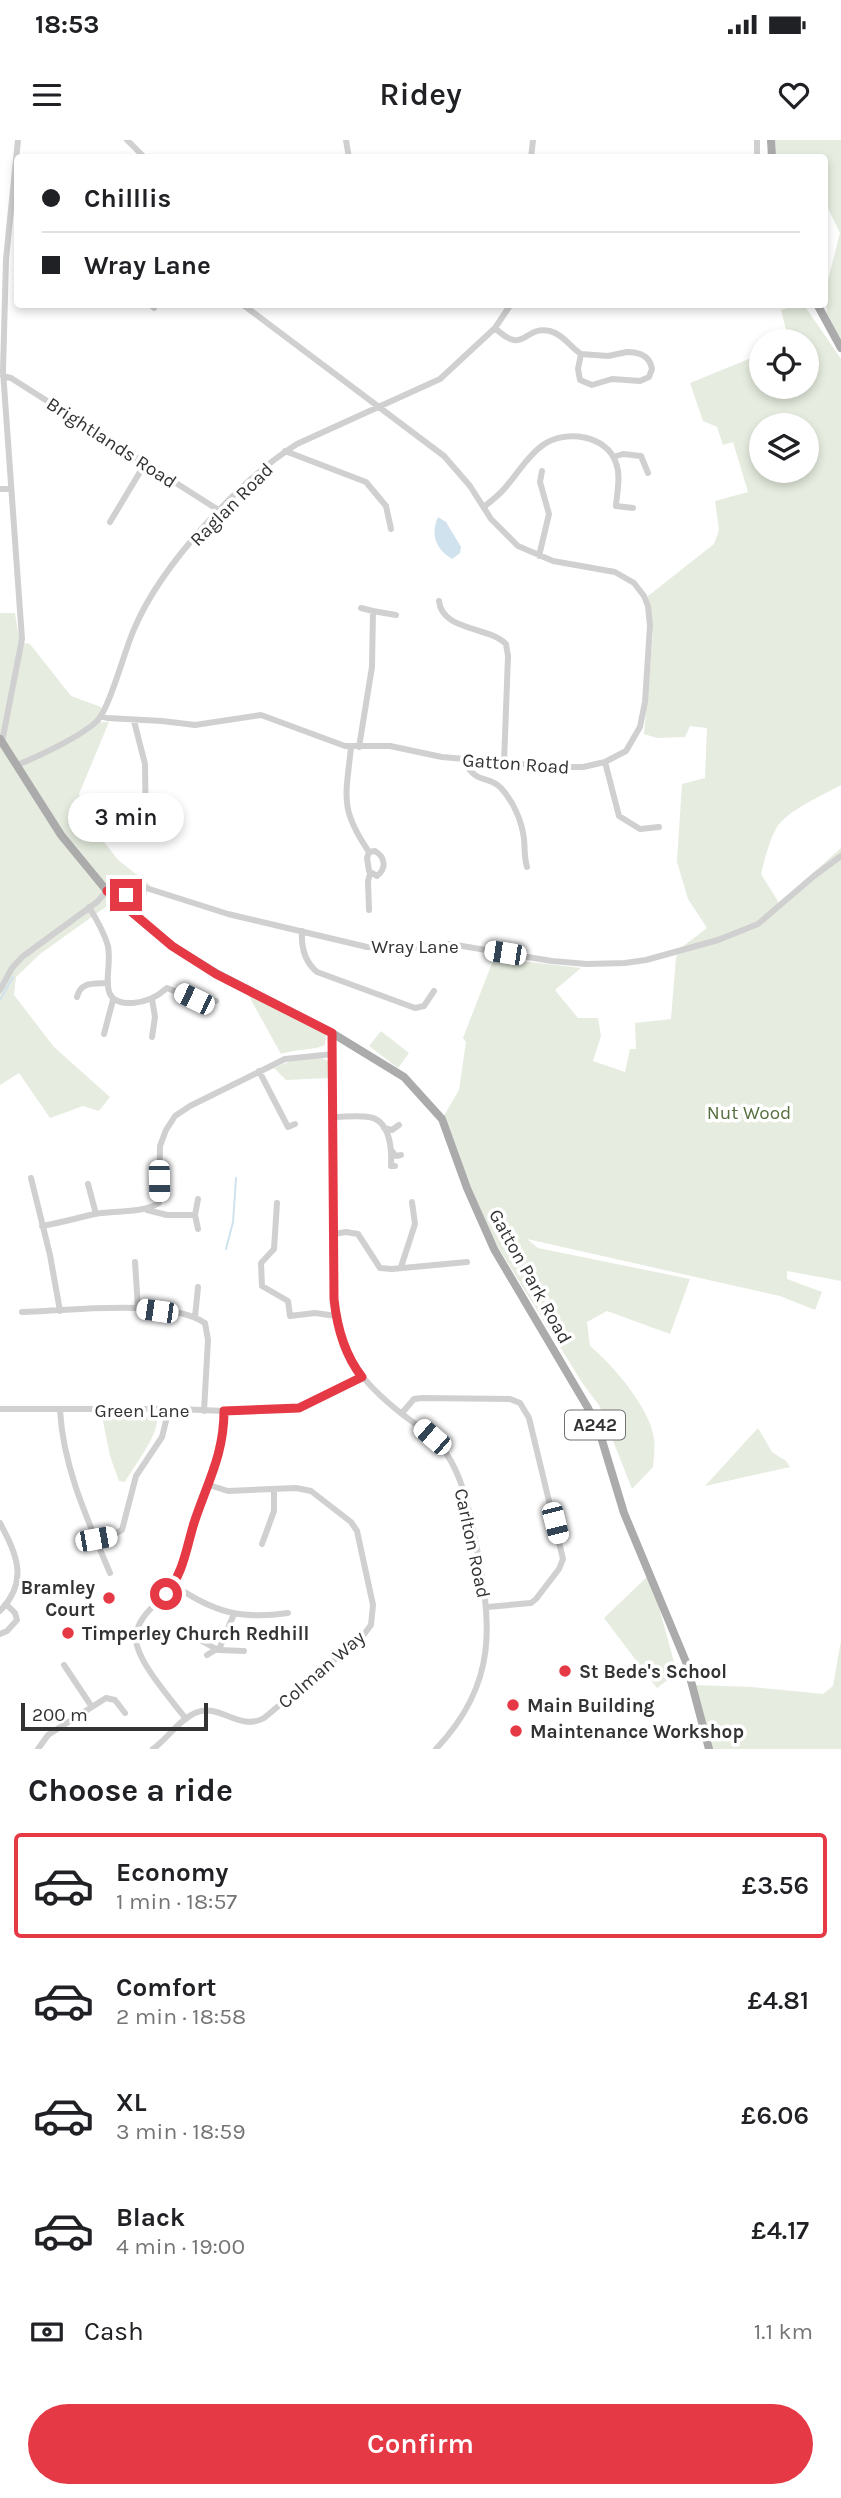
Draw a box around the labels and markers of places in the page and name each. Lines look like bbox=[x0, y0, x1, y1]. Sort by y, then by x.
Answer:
place label: Bramley Court bbox=[21, 1577, 95, 1621]
marker: Bramley Court bbox=[101, 1590, 117, 1606]
place label: Timperley Church Redhill bbox=[82, 1623, 309, 1645]
marker: Timperley Church Redhill bbox=[60, 1625, 76, 1641]
place label: St Bede's School bbox=[579, 1661, 727, 1683]
marker: St Bede's School bbox=[557, 1663, 573, 1679]
place label: Main Building bbox=[527, 1695, 655, 1717]
marker: Main Building bbox=[505, 1697, 521, 1713]
place label: Maintenance Workshop bbox=[530, 1721, 744, 1743]
marker: Maintenance Workshop bbox=[508, 1723, 524, 1739]

